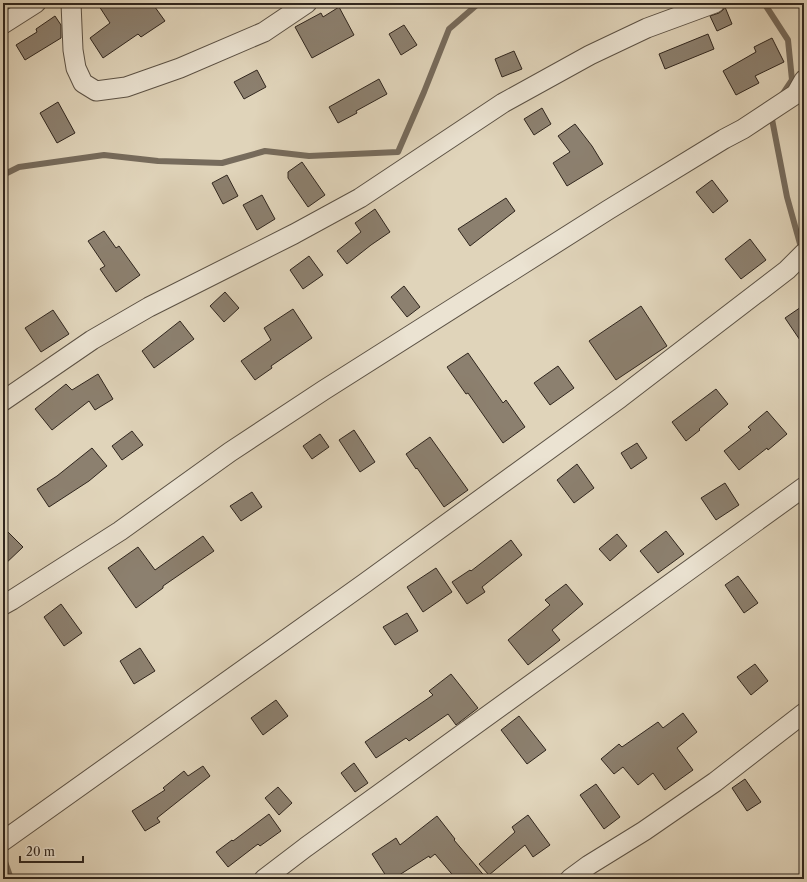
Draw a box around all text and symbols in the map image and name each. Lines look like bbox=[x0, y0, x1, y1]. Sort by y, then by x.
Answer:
scale bar bbox=[20, 838, 83, 864]
text: 20 m bbox=[26, 844, 55, 859]

